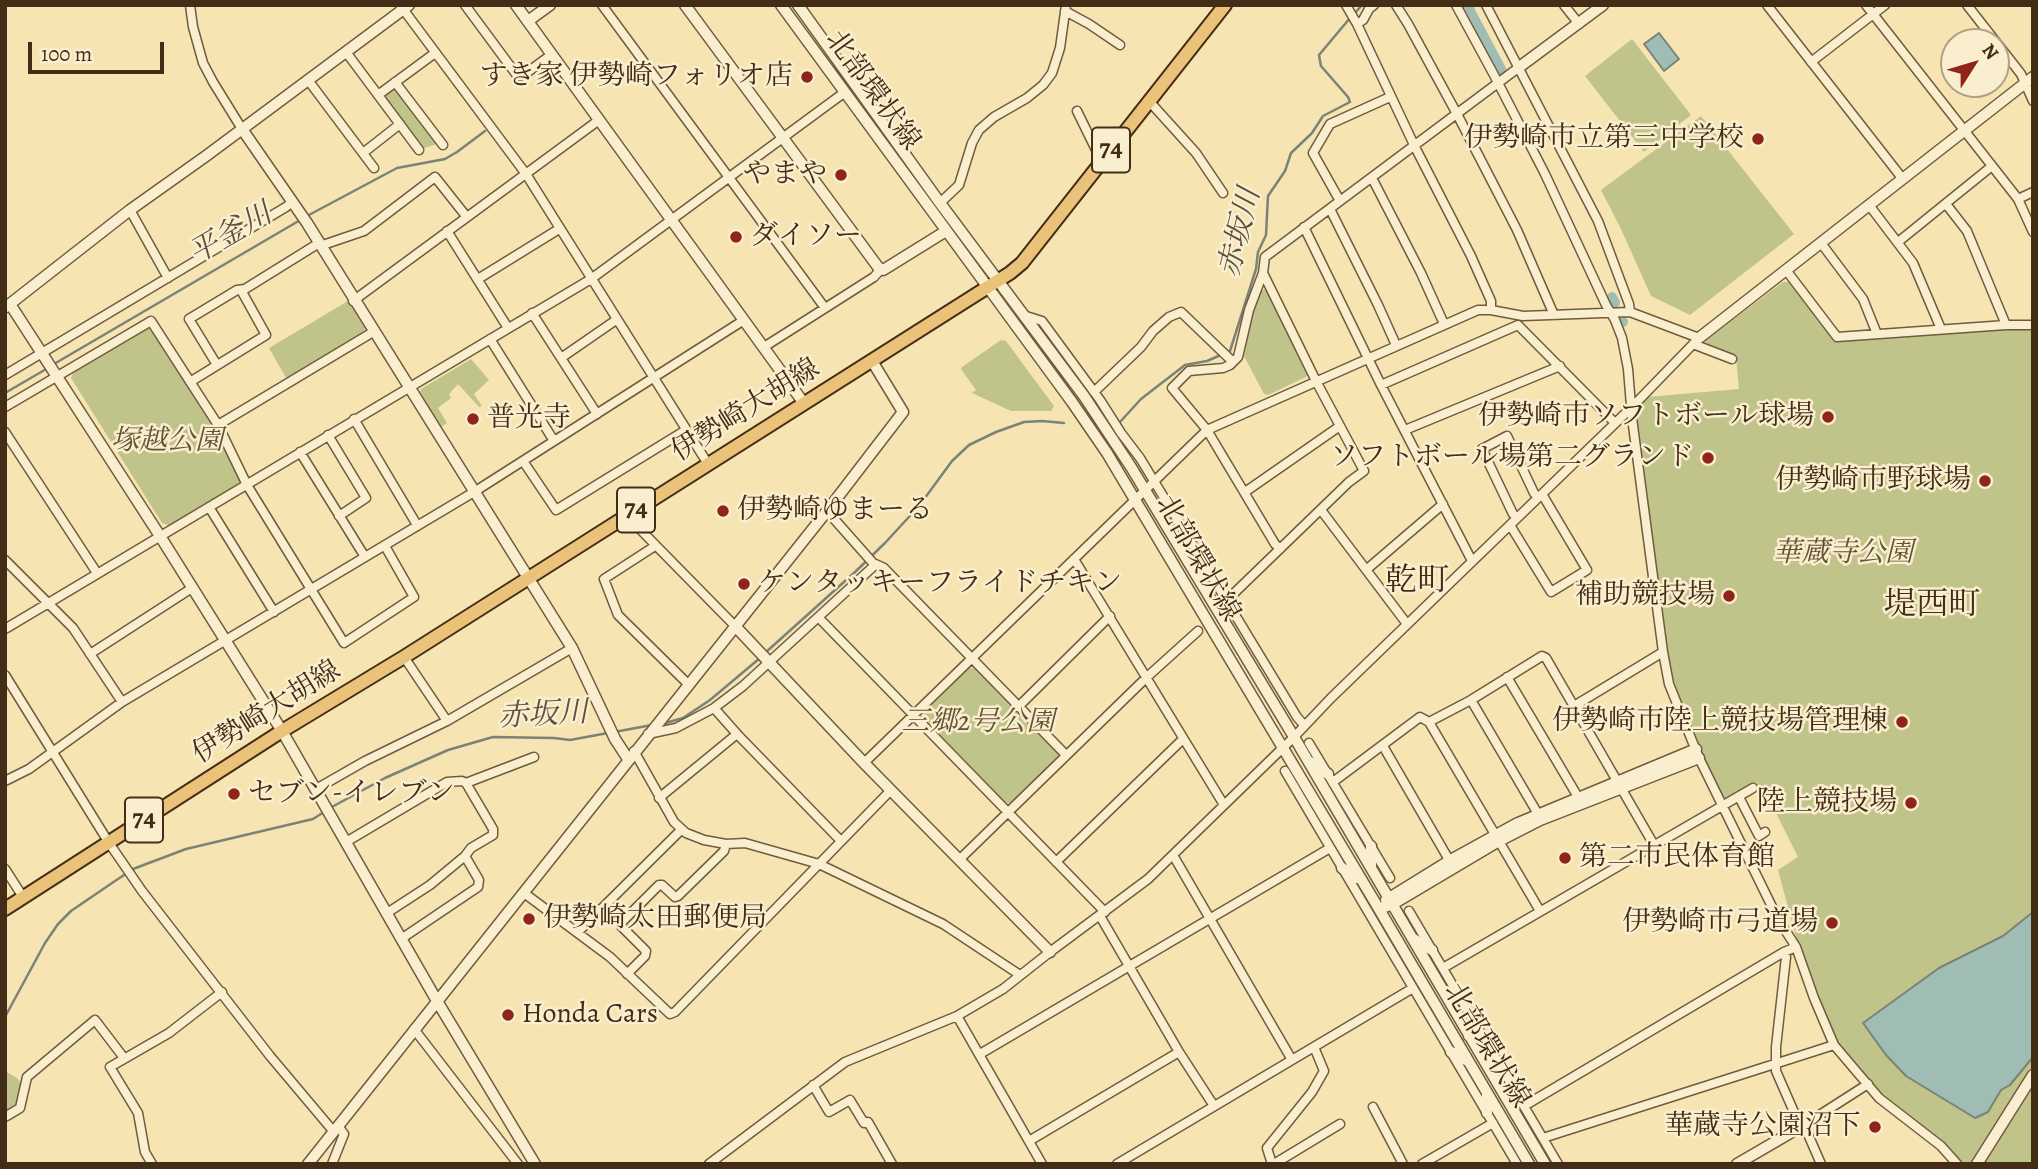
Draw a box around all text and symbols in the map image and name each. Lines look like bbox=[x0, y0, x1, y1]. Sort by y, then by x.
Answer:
street label: 北部環状線 bbox=[817, 24, 927, 158]
scale bar bbox=[32, 28, 168, 72]
north arrow bbox=[1940, 28, 2010, 98]
text: N bbox=[1976, 38, 2005, 65]
text: 100 m bbox=[41, 40, 92, 68]
place label: すき家 伊勢崎フォリオ店 bbox=[479, 60, 793, 94]
marker: すき家 伊勢崎フォリオ店 bbox=[799, 69, 815, 85]
place label: 伊勢崎市立第三中学校 bbox=[1464, 122, 1744, 156]
road number: 74 bbox=[1092, 127, 1130, 172]
marker: 伊勢崎市立第三中学校 bbox=[1750, 131, 1766, 147]
place label: やまや bbox=[743, 158, 827, 192]
marker: やまや bbox=[833, 167, 849, 183]
water label: 赤坂川 bbox=[1213, 185, 1269, 281]
water label: 平釜川 bbox=[183, 197, 279, 273]
place label: ダイソー bbox=[750, 220, 862, 254]
marker: ダイソー bbox=[728, 229, 744, 245]
street label: 伊勢崎大胡線 bbox=[666, 352, 826, 470]
place label: 伊勢崎市ソフトボール球場 bbox=[1478, 400, 1814, 434]
place label: 普光寺 bbox=[487, 402, 571, 436]
marker: 伊勢崎市ソフトボール球場 bbox=[1820, 409, 1836, 425]
marker: 普光寺 bbox=[465, 411, 481, 427]
park label: 塚越公園 bbox=[111, 425, 223, 459]
place label: ソフトボール場第二グランド bbox=[1330, 441, 1694, 475]
marker: ソフトボール場第二グランド bbox=[1700, 450, 1716, 466]
place label: 伊勢崎市野球場 bbox=[1775, 464, 1971, 498]
marker: 伊勢崎市野球場 bbox=[1977, 473, 1993, 489]
road number: 74 bbox=[617, 488, 655, 532]
street label: 北部環状線 bbox=[1147, 490, 1247, 628]
place label: 伊勢崎ゆまーる bbox=[737, 494, 933, 528]
marker: 伊勢崎ゆまーる bbox=[715, 503, 731, 519]
park label: 華蔵寺公園 bbox=[1773, 537, 1913, 571]
district label: 乾町 bbox=[1385, 563, 1449, 601]
place label: ケンタッキーフライドチキン bbox=[758, 567, 1122, 601]
marker: ケンタッキーフライドチキン bbox=[736, 576, 752, 592]
place label: 補助競技場 bbox=[1575, 579, 1715, 613]
district label: 堤西町 bbox=[1884, 587, 1980, 625]
marker: 補助競技場 bbox=[1721, 588, 1737, 604]
street label: 伊勢崎大胡線 bbox=[187, 654, 347, 772]
water label: 赤坂川 bbox=[497, 696, 589, 736]
place label: 伊勢崎市陸上競技場管理棟 bbox=[1552, 705, 1888, 739]
park label: 三郷2号公園 bbox=[902, 706, 1054, 740]
marker: 伊勢崎市陸上競技場管理棟 bbox=[1894, 714, 1910, 730]
place label: セブン-イレブン bbox=[248, 777, 455, 811]
marker: セブン-イレブン bbox=[226, 786, 242, 802]
place label: 陸上競技場 bbox=[1757, 786, 1897, 820]
marker: 陸上競技場 bbox=[1903, 795, 1919, 811]
road number: 74 bbox=[125, 798, 163, 842]
place label: 第二市民体育館 bbox=[1579, 841, 1775, 875]
marker: 第二市民体育館 bbox=[1557, 850, 1573, 866]
place label: 伊勢崎太田郵便局 bbox=[543, 902, 767, 936]
place label: 伊勢崎市弓道場 bbox=[1622, 906, 1818, 940]
marker: 伊勢崎太田郵便局 bbox=[521, 911, 537, 927]
marker: 伊勢崎市弓道場 bbox=[1824, 915, 1840, 931]
street label: 北部環状線 bbox=[1436, 977, 1536, 1115]
place label: Honda Cars bbox=[522, 998, 658, 1032]
marker: Honda Cars bbox=[500, 1007, 516, 1023]
place label: 華蔵寺公園沼下 bbox=[1665, 1110, 1861, 1144]
marker: 華蔵寺公園沼下 bbox=[1867, 1119, 1883, 1135]

